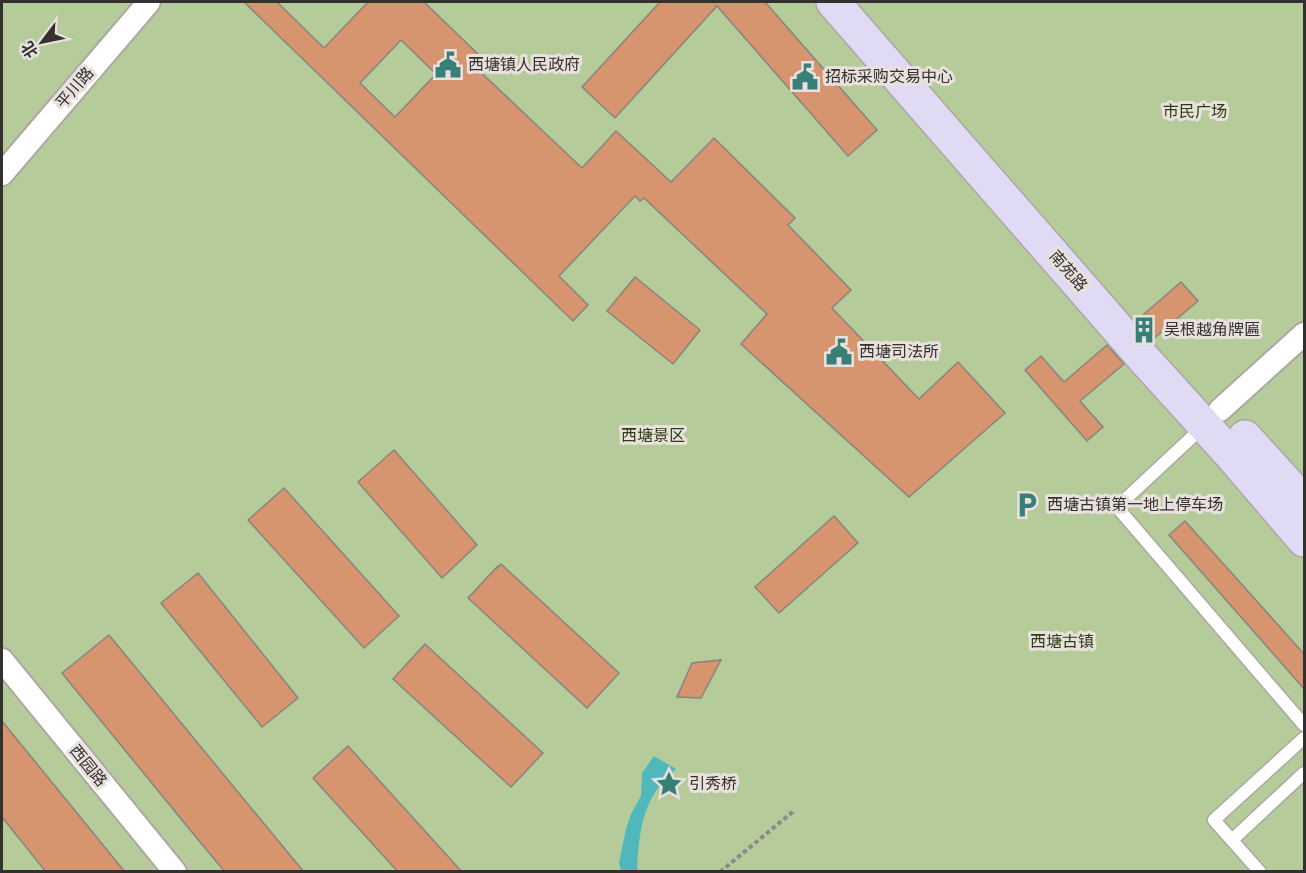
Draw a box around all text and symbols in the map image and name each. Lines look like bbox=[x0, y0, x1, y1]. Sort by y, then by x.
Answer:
north arrow bbox=[12, 12, 72, 72]
text: 北 bbox=[17, 37, 44, 62]
public building icon: 西塘镇人民政府 bbox=[433, 50, 463, 80]
place label: 西塘镇人民政府 bbox=[468, 54, 580, 76]
public building icon: 招标采购交易中心 bbox=[790, 62, 820, 92]
street label: 平川路 bbox=[51, 63, 99, 113]
place label: 招标采购交易中心 bbox=[825, 66, 953, 88]
park label: 市民广场 bbox=[1163, 101, 1227, 123]
street label: 南苑路 bbox=[1044, 246, 1092, 296]
building icon: 吴根越角牌匾 bbox=[1129, 315, 1159, 345]
place label: 吴根越角牌匾 bbox=[1164, 319, 1260, 341]
public building icon: 西塘司法所 bbox=[824, 337, 854, 367]
place label: 西塘司法所 bbox=[859, 341, 939, 363]
park label: 西塘景区 bbox=[621, 425, 685, 447]
parking icon: 西塘古镇第一地上停车场 bbox=[1012, 490, 1042, 520]
place label: 西塘古镇第一地上停车场 bbox=[1047, 494, 1223, 516]
park label: 西塘古镇 bbox=[1030, 631, 1094, 653]
street label: 西园路 bbox=[64, 740, 112, 792]
place icon: 引秀桥 bbox=[654, 769, 684, 799]
place label: 引秀桥 bbox=[689, 773, 737, 795]

